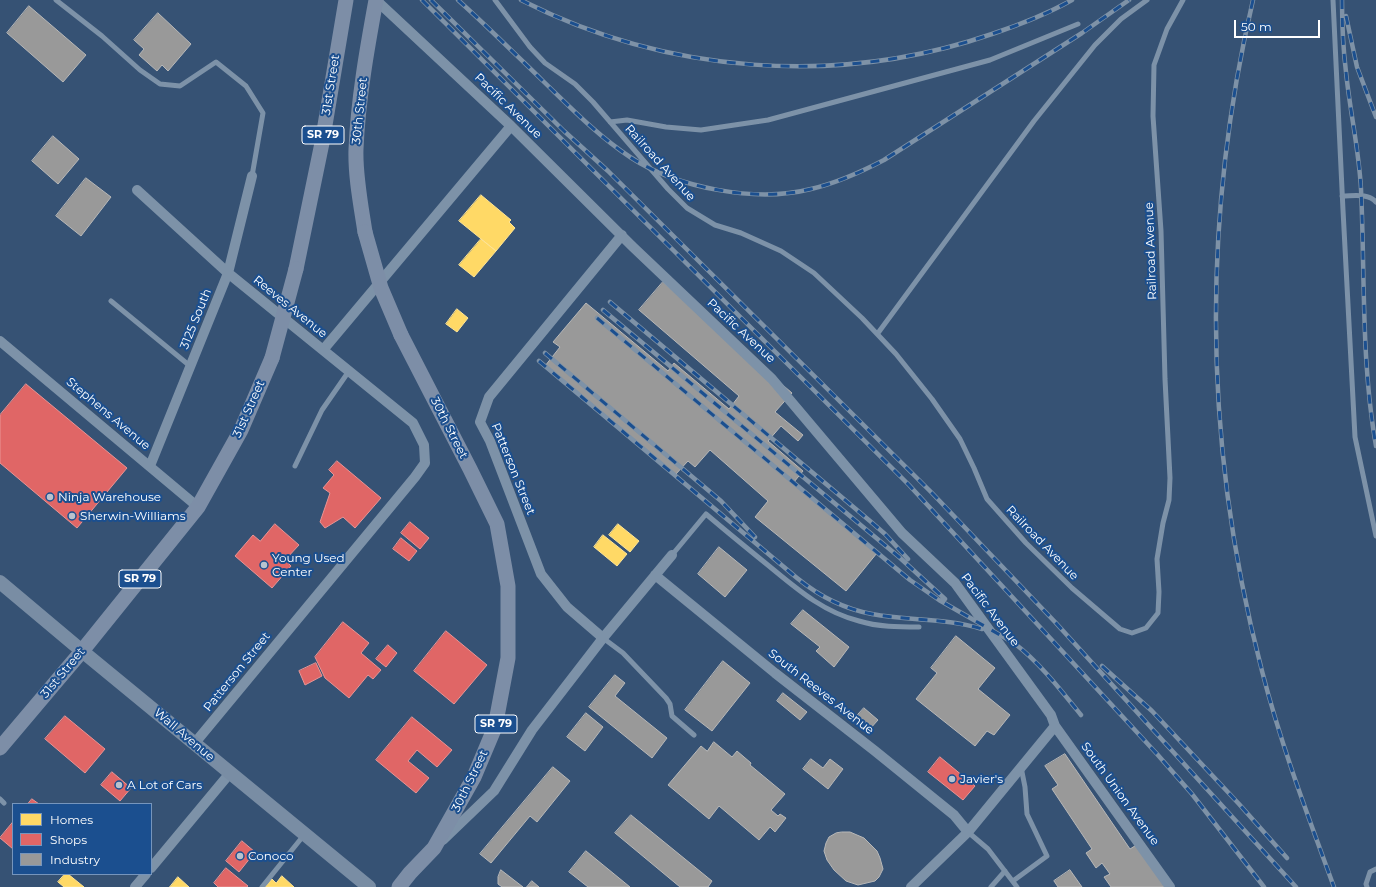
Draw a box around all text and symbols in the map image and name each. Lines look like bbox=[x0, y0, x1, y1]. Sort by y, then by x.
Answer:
scale bar bbox=[1236, 12, 1322, 38]
text: 50 m bbox=[1241, 19, 1272, 34]
street label: 31st Street bbox=[319, 54, 343, 116]
street label: Pacific Avenue bbox=[471, 70, 545, 142]
street label: 30th Street bbox=[349, 77, 371, 145]
street label: Railroad Avenue bbox=[622, 122, 698, 204]
road number: SR 79 bbox=[302, 126, 344, 144]
street label: Railroad Avenue bbox=[1142, 202, 1160, 300]
street label: Reeves Avenue bbox=[250, 273, 330, 341]
street label: 3125 South bbox=[177, 287, 215, 351]
street label: Pacific Avenue bbox=[704, 296, 778, 366]
street label: Stephens Avenue bbox=[63, 375, 153, 453]
street label: 31st Street bbox=[230, 378, 268, 440]
street label: 30th Street bbox=[427, 395, 471, 461]
street label: Patterson Street bbox=[488, 421, 538, 517]
place label: Ninja Warehouse bbox=[58, 490, 161, 504]
marker: Ninja Warehouse bbox=[45, 492, 55, 502]
street label: Railroad Avenue bbox=[1003, 503, 1081, 583]
place label: Sherwin-Williams bbox=[80, 509, 186, 523]
marker: Sherwin-Williams bbox=[67, 511, 77, 521]
place label: Young Used Center bbox=[272, 551, 345, 579]
marker: Young Used Center bbox=[259, 560, 269, 570]
road number: SR 79 bbox=[119, 570, 161, 588]
street label: Pacific Avenue bbox=[958, 571, 1022, 649]
street label: Patterson Street bbox=[201, 629, 273, 715]
street label: 31st Street bbox=[38, 645, 88, 701]
street label: South Reeves Avenue bbox=[765, 646, 877, 738]
street label: Wall Avenue bbox=[151, 705, 217, 765]
road number: SR 79 bbox=[475, 715, 517, 733]
street label: South Union Avenue bbox=[1078, 740, 1162, 848]
street label: 30th Street bbox=[449, 748, 491, 814]
place label: Javier's bbox=[960, 772, 1003, 786]
marker: Javier's bbox=[947, 774, 957, 784]
place label: A Lot of Cars bbox=[127, 778, 202, 792]
marker: A Lot of Cars bbox=[114, 780, 124, 790]
legend bbox=[12, 803, 152, 875]
text: Homes bbox=[50, 812, 93, 827]
text: Shops bbox=[50, 832, 87, 847]
place label: Conoco bbox=[248, 849, 294, 863]
marker: Conoco bbox=[235, 851, 245, 861]
text: Industry bbox=[50, 852, 100, 867]

